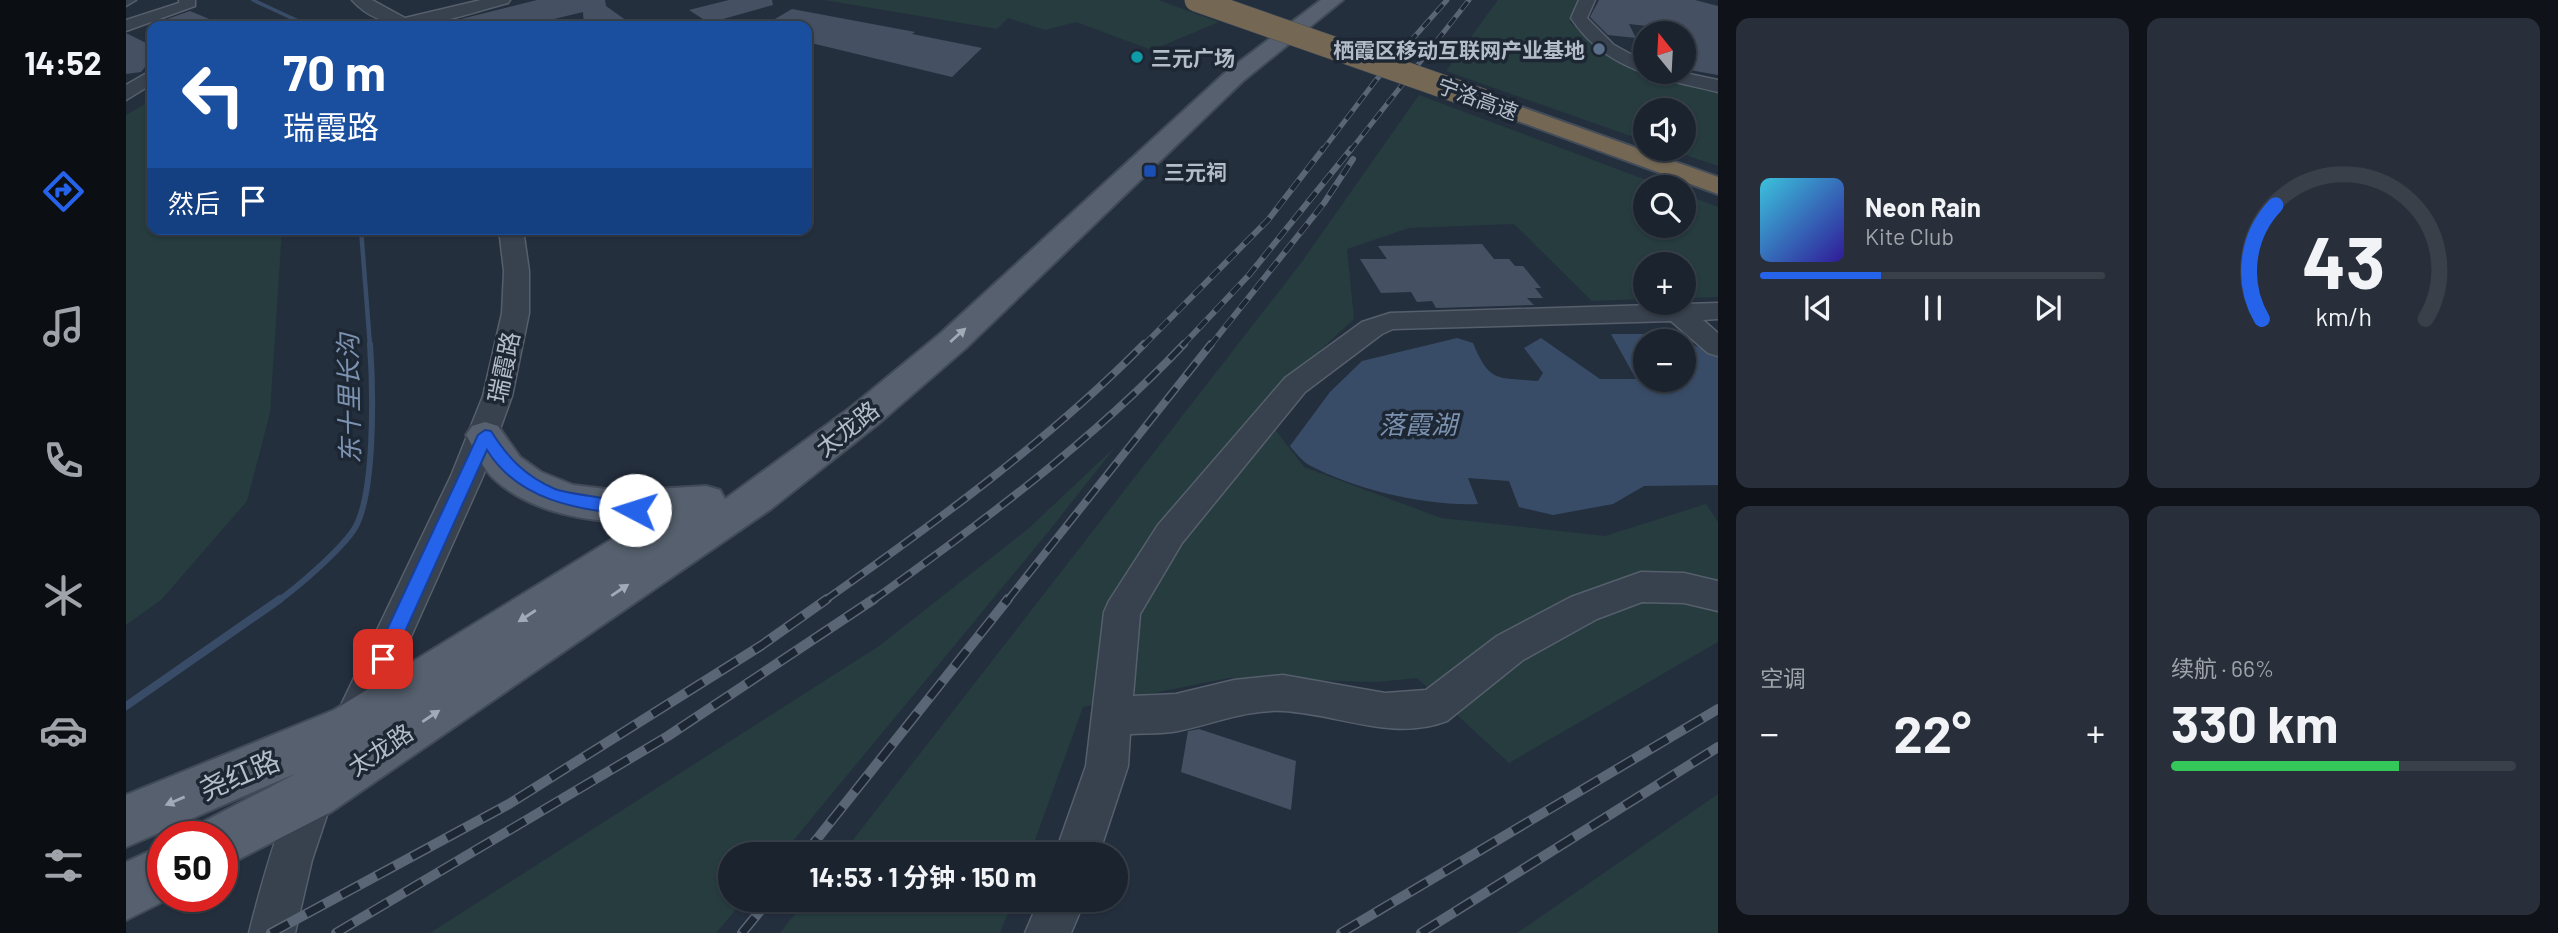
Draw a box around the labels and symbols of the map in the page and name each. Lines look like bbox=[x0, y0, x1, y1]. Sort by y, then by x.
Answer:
north arrow bbox=[1633, 21, 1696, 84]
place label: 栖霞区移动互联网产业基地 bbox=[1333, 37, 1585, 62]
marker: 栖霞区移动互联网产业基地 bbox=[1591, 41, 1607, 57]
place label: 三元广场 bbox=[1151, 45, 1235, 70]
marker: 三元广场 bbox=[1129, 49, 1145, 65]
street label: 宁洛高速 bbox=[1434, 72, 1522, 124]
place label: 三元祠 bbox=[1164, 159, 1227, 184]
marker: 三元祠 bbox=[1142, 163, 1158, 179]
one-way arrow bbox=[949, 328, 966, 344]
street label: 瑞霞路 bbox=[481, 329, 525, 405]
water label: 东十里长沟 bbox=[331, 331, 365, 464]
street label: 太龙路 bbox=[810, 394, 884, 462]
water label: 落霞湖 bbox=[1379, 408, 1461, 439]
position arrow bbox=[598, 473, 672, 547]
one-way arrow bbox=[611, 583, 629, 597]
one-way arrow bbox=[518, 609, 536, 623]
pin bbox=[353, 629, 413, 689]
one-way arrow bbox=[422, 709, 440, 723]
street label: 太龙路 bbox=[342, 717, 418, 781]
street label: 尧红路 bbox=[194, 742, 284, 806]
one-way arrow bbox=[165, 795, 186, 806]
speed limit sign: 50 bbox=[147, 821, 238, 912]

